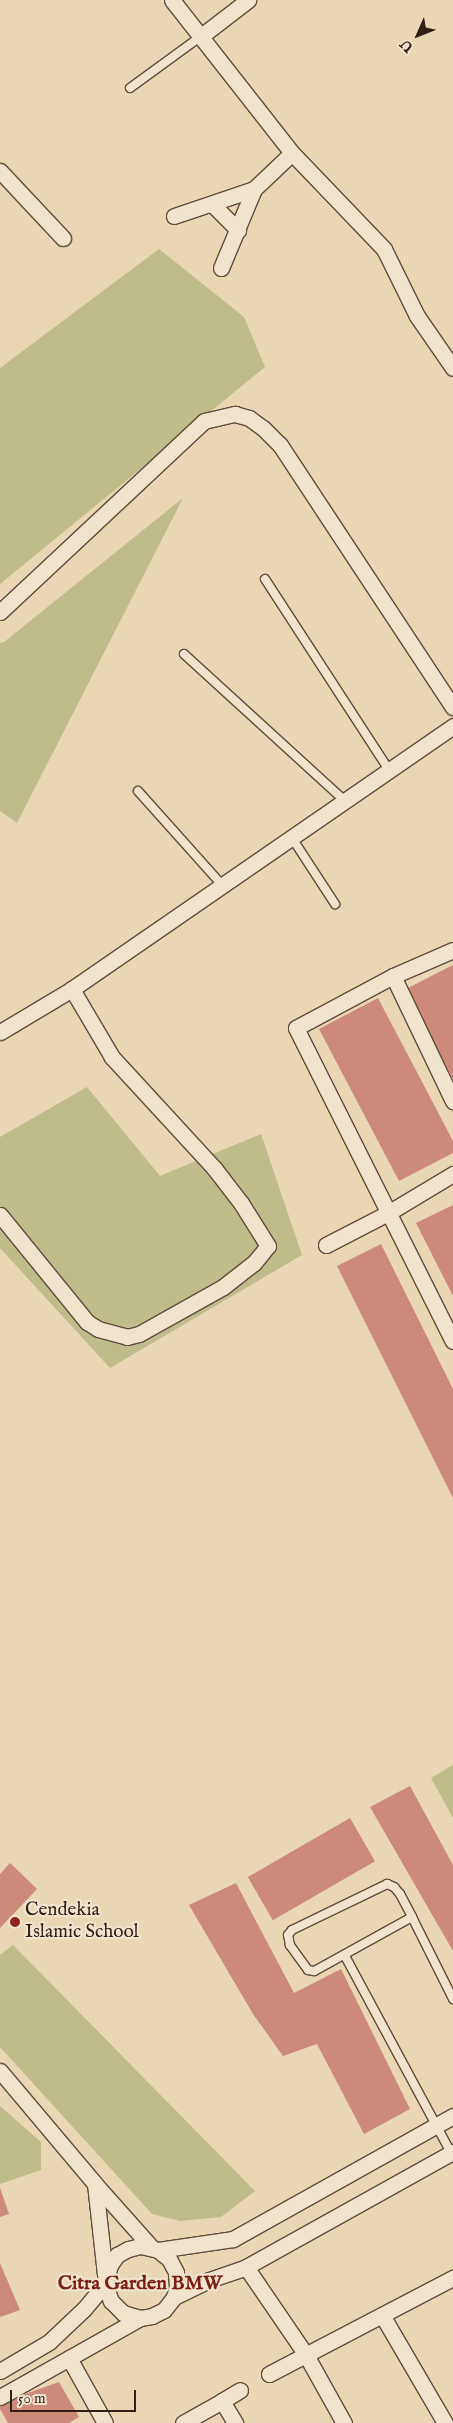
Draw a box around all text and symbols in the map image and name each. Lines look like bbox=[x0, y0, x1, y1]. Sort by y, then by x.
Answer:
north arrow bbox=[393, 10, 443, 60]
text: U bbox=[397, 35, 418, 56]
place label: Cendekia Islamic School bbox=[25, 1900, 139, 1944]
marker: Cendekia Islamic School bbox=[9, 1916, 21, 1928]
district label: Citra Garden BMW bbox=[58, 2271, 222, 2295]
scale bar bbox=[12, 2380, 139, 2412]
text: 50 m bbox=[18, 2389, 46, 2408]

